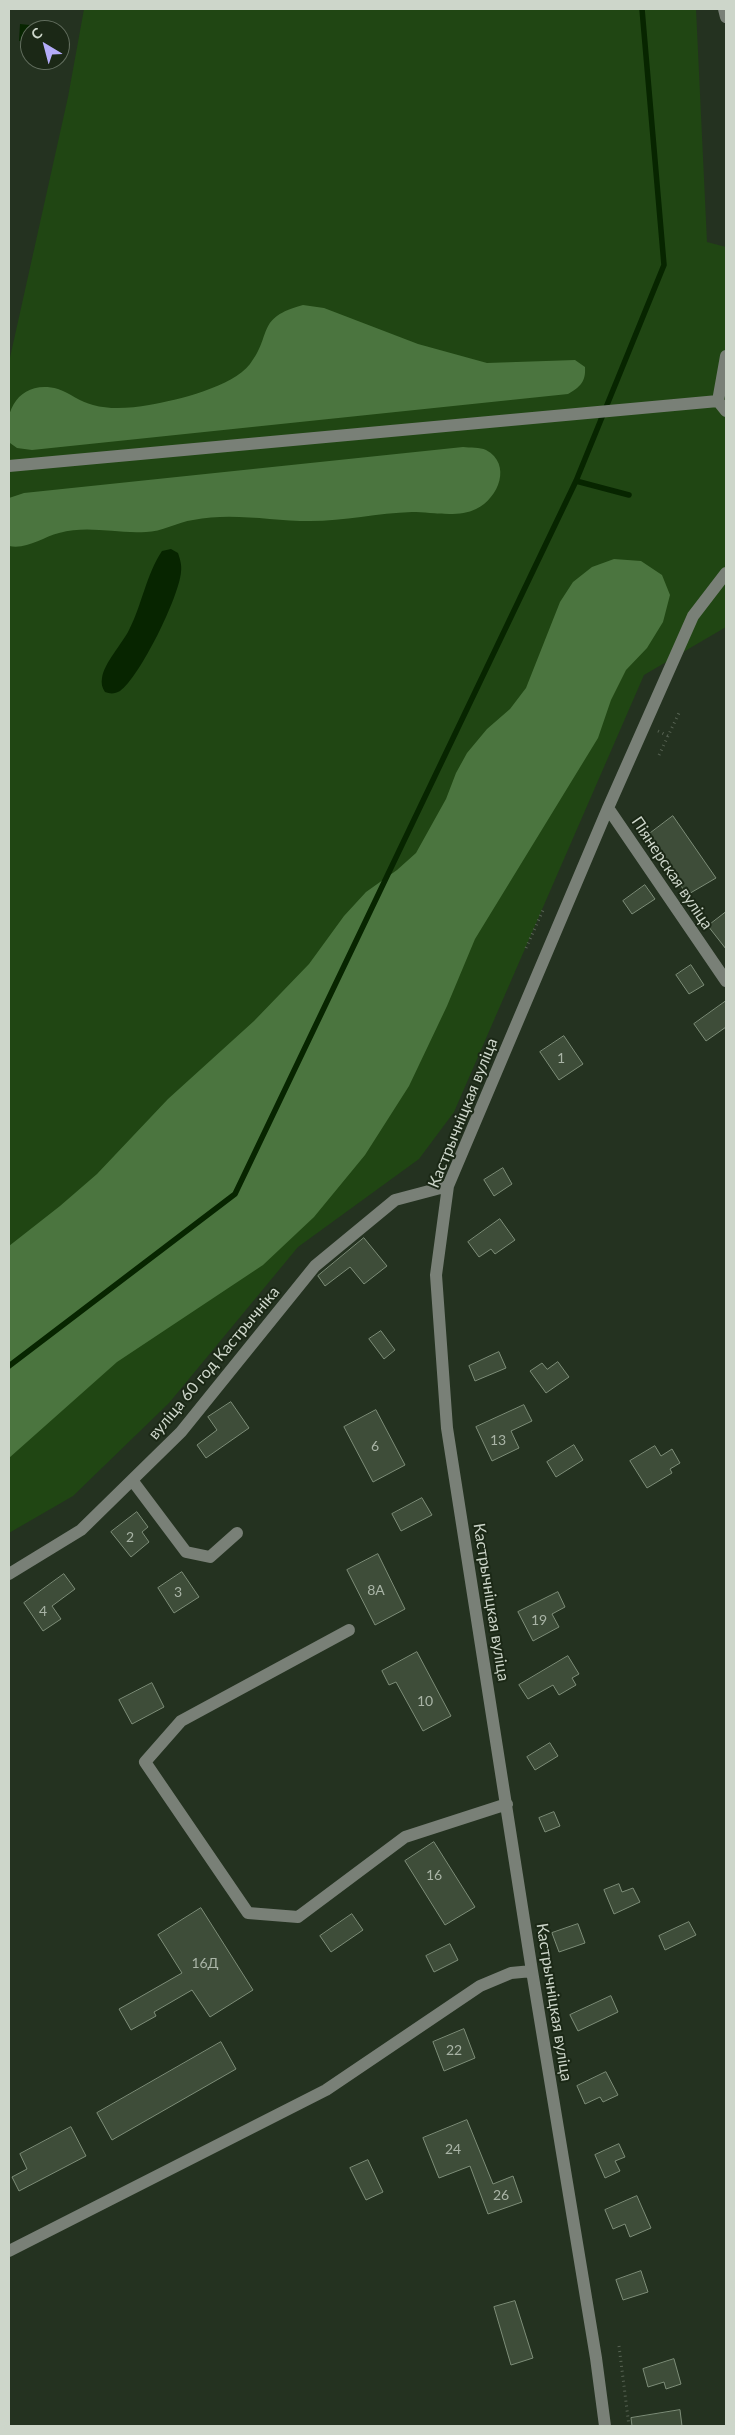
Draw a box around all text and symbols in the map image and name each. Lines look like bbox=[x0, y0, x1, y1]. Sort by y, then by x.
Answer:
north arrow bbox=[20, 20, 70, 70]
text: С bbox=[27, 24, 45, 43]
street label: Піянерская вуліца bbox=[627, 813, 717, 933]
street label: Кастрычніцкая вуліца bbox=[424, 1035, 502, 1191]
house number: 1 bbox=[557, 1050, 565, 1066]
street label: вуліца 60 год Кастрычніка bbox=[144, 1283, 284, 1443]
house number: 13 bbox=[490, 1432, 506, 1448]
house number: 6 bbox=[371, 1438, 379, 1454]
street label: Кастрычніцкая вуліца bbox=[469, 1522, 513, 1682]
house number: 2 bbox=[126, 1529, 134, 1545]
house number: 8А bbox=[367, 1582, 385, 1598]
house number: 3 bbox=[174, 1584, 182, 1600]
house number: 4 bbox=[39, 1603, 47, 1619]
house number: 19 bbox=[531, 1612, 547, 1628]
house number: 10 bbox=[417, 1693, 433, 1709]
house number: 16 bbox=[426, 1867, 442, 1883]
street label: Кастрычніцкая вуліца bbox=[532, 1922, 576, 2082]
house number: 16Д bbox=[191, 1955, 219, 1971]
house number: 22 bbox=[446, 2042, 462, 2058]
house number: 24 bbox=[445, 2141, 461, 2157]
house number: 26 bbox=[493, 2187, 509, 2203]

